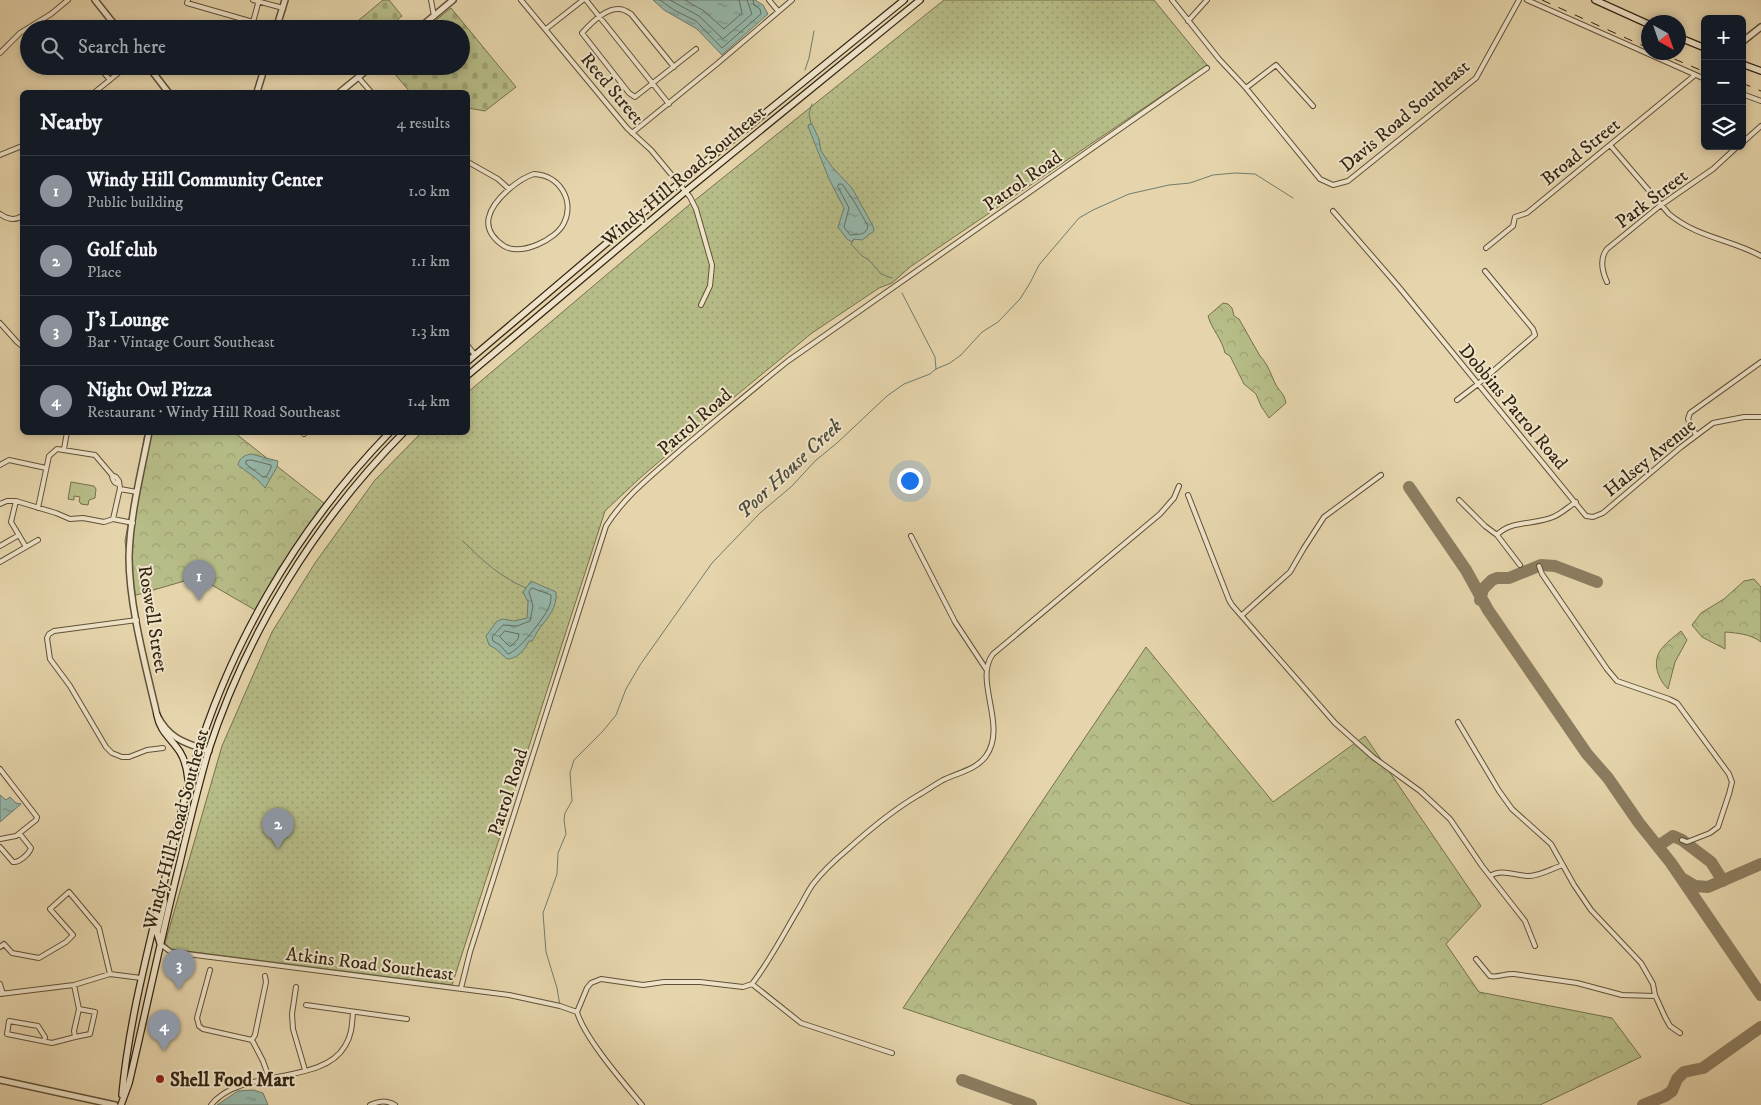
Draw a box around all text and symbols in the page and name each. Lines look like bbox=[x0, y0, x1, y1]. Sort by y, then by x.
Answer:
north arrow bbox=[1641, 15, 1686, 60]
map controls bbox=[1701, 15, 1746, 150]
button: + bbox=[1701, 15, 1746, 60]
search box bbox=[20, 20, 470, 75]
icon: search bbox=[38, 34, 66, 62]
text: Search here bbox=[78, 36, 166, 59]
street label: Reed Street bbox=[575, 48, 649, 130]
street label: Davis Road Southeast bbox=[1336, 55, 1474, 177]
button: − bbox=[1701, 60, 1746, 105]
street label: Windy Hill Road Southeast bbox=[596, 101, 771, 252]
button: layers bbox=[1701, 105, 1746, 150]
text: Nearby bbox=[40, 110, 102, 136]
text: 4 results bbox=[397, 113, 450, 133]
street label: Broad Street bbox=[1537, 113, 1625, 191]
street label: Patrol Road bbox=[979, 146, 1067, 217]
street label: Park Street bbox=[1611, 165, 1693, 234]
text: Windy Hill Community Center bbox=[87, 169, 323, 192]
text: 1 bbox=[53, 181, 59, 201]
text: 1.0 km bbox=[408, 181, 450, 201]
text: Public building bbox=[87, 192, 183, 212]
text: Golf club bbox=[87, 239, 157, 262]
text: 2 bbox=[52, 251, 60, 271]
text: 1.1 km bbox=[411, 251, 450, 271]
text: Place bbox=[87, 262, 121, 282]
text: J's Lounge bbox=[87, 309, 169, 332]
text: 3 bbox=[53, 321, 59, 341]
text: 1.3 km bbox=[411, 321, 450, 341]
text: Bar · Vintage Court Southeast bbox=[87, 332, 275, 352]
street label: Dobbins Patrol Road bbox=[1454, 339, 1572, 475]
text: Night Owl Pizza bbox=[87, 379, 212, 402]
street label: Patrol Road bbox=[653, 383, 737, 461]
text: 4 bbox=[51, 391, 61, 411]
text: 1.4 km bbox=[408, 391, 450, 411]
text: Restaurant · Windy Hill Road Southeast bbox=[87, 402, 340, 422]
water label: Poor House Creek bbox=[732, 414, 848, 524]
street label: Halsey Avenue bbox=[1599, 414, 1701, 502]
your location bbox=[897, 468, 923, 494]
pin: 1 bbox=[183, 560, 215, 601]
street label: Roswell Street bbox=[133, 564, 172, 675]
street label: Windy Hill Road Southeast bbox=[138, 726, 214, 933]
street label: Patrol Road bbox=[483, 745, 534, 839]
pin: 2 bbox=[262, 808, 294, 849]
street label: Atkins Road Southeast bbox=[285, 943, 455, 986]
pin: 3 bbox=[163, 949, 195, 990]
pin: 4 bbox=[148, 1010, 180, 1051]
place label: Shell Food Mart bbox=[170, 1069, 296, 1092]
marker: Shell Food Mart bbox=[154, 1073, 166, 1085]

